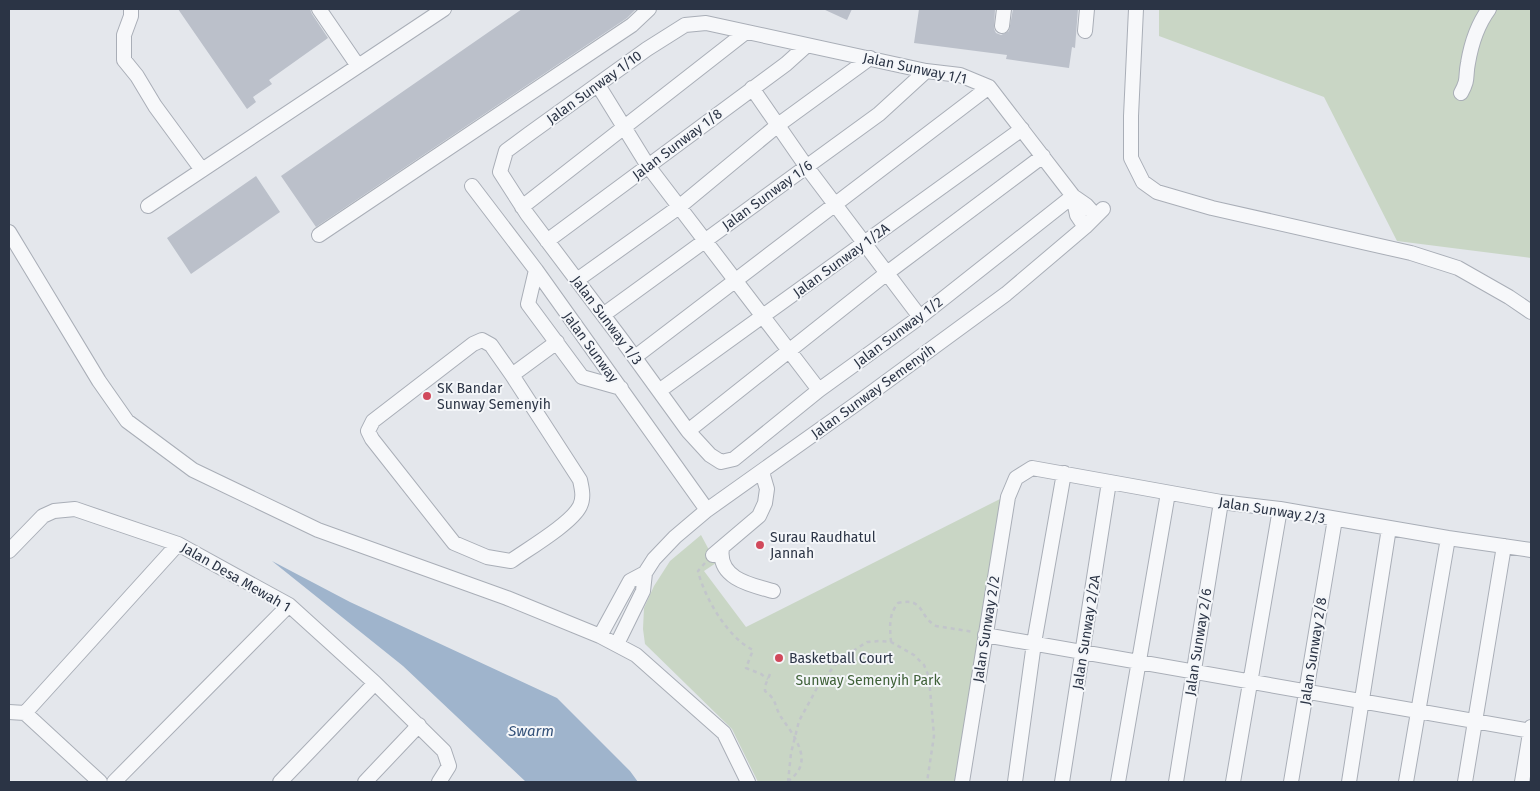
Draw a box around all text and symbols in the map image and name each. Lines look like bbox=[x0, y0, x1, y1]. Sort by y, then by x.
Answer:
street label: Jalan Sunway 1/10 bbox=[543, 47, 645, 128]
street label: Jalan Sunway 1/1 bbox=[861, 49, 968, 88]
street label: Jalan Sunway 1/8 bbox=[629, 105, 726, 184]
street label: Jalan Sunway 1/6 bbox=[719, 157, 816, 234]
street label: Jalan Sunway 1/2A bbox=[790, 220, 893, 301]
street label: Jalan Sunway 1/3 bbox=[568, 272, 646, 368]
street label: Jalan Sunway 1/2 bbox=[851, 293, 946, 371]
street label: Jalan Sunway bbox=[560, 308, 622, 386]
street label: Jalan Sunway Semenyih bbox=[808, 341, 939, 442]
place label: SK Bandar Sunway Semenyih bbox=[437, 380, 551, 413]
marker: SK Bandar Sunway Semenyih bbox=[421, 390, 433, 402]
street label: Jalan Sunway 2/3 bbox=[1217, 494, 1327, 527]
place label: Surau Raudhatul Jannah bbox=[770, 529, 876, 562]
street label: Jalan Desa Mewah 1 bbox=[178, 539, 294, 616]
marker: Surau Raudhatul Jannah bbox=[754, 539, 766, 551]
street label: Jalan Sunway 2/2 bbox=[970, 574, 1003, 684]
street label: Jalan Sunway 2/2A bbox=[1069, 574, 1104, 691]
street label: Jalan Sunway 2/6 bbox=[1182, 587, 1215, 697]
street label: Jalan Sunway 2/8 bbox=[1297, 596, 1330, 706]
place label: Basketball Court bbox=[789, 650, 894, 667]
marker: Basketball Court bbox=[773, 652, 785, 664]
park label: Sunway Semenyih Park bbox=[795, 672, 941, 689]
water label: Swarm bbox=[507, 722, 554, 740]

